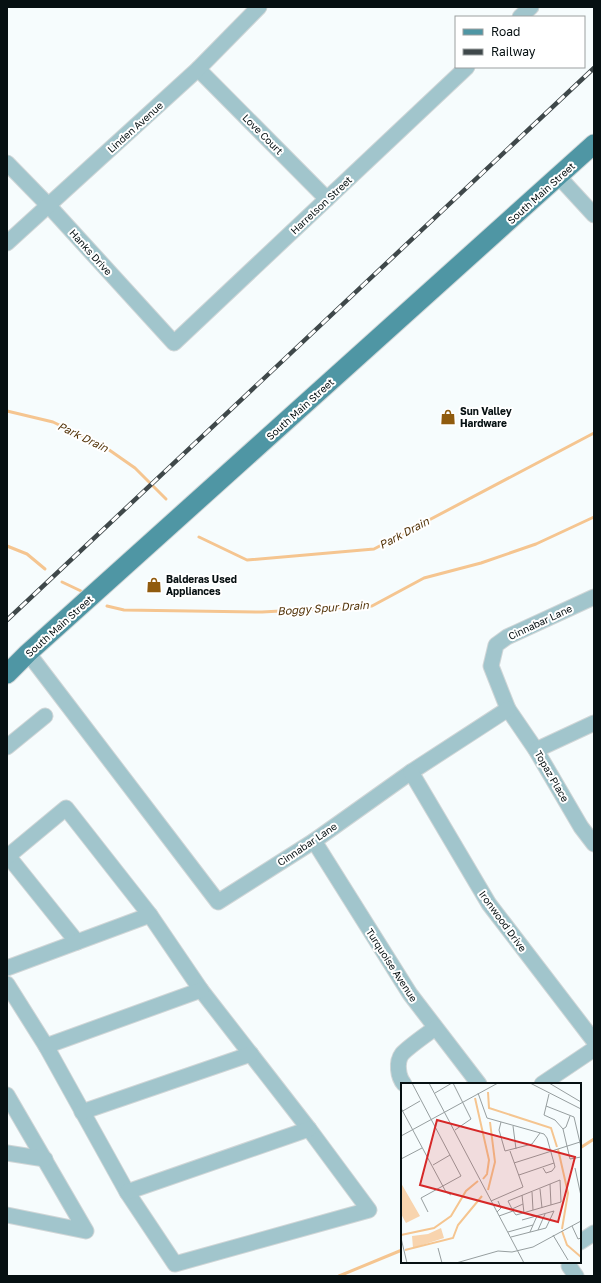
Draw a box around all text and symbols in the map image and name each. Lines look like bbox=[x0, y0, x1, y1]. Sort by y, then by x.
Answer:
legend bbox=[455, 16, 585, 68]
text: Road bbox=[491, 24, 520, 39]
text: Railway bbox=[491, 44, 536, 59]
street label: Linden Avenue bbox=[105, 99, 165, 155]
street label: Love Court bbox=[240, 111, 286, 157]
street label: South Main Street bbox=[505, 160, 577, 226]
street label: Harrelson Street bbox=[288, 174, 354, 236]
street label: Hanks Drive bbox=[67, 227, 115, 278]
street label: South Main Street bbox=[264, 376, 336, 442]
place label: Sun Valley Hardware bbox=[460, 405, 512, 429]
shop icon: Sun Valley Hardware bbox=[439, 408, 457, 426]
water label: Park Drain bbox=[56, 419, 112, 455]
water label: Park Drain bbox=[377, 513, 432, 551]
place label: Balderas Used Appliances bbox=[166, 573, 237, 597]
shop icon: Balderas Used Appliances bbox=[145, 576, 163, 594]
street label: South Main Street bbox=[23, 593, 95, 659]
water label: Boggy Spur Drain bbox=[277, 598, 370, 618]
street label: Cinnabar Lane bbox=[506, 602, 574, 642]
street label: Topaz Place bbox=[532, 748, 572, 804]
street label: Cinnabar Lane bbox=[275, 820, 339, 868]
street label: Ironwood Drive bbox=[477, 888, 529, 954]
street label: Turquoise Avenue bbox=[364, 926, 420, 1004]
inset map bbox=[401, 1083, 581, 1263]

